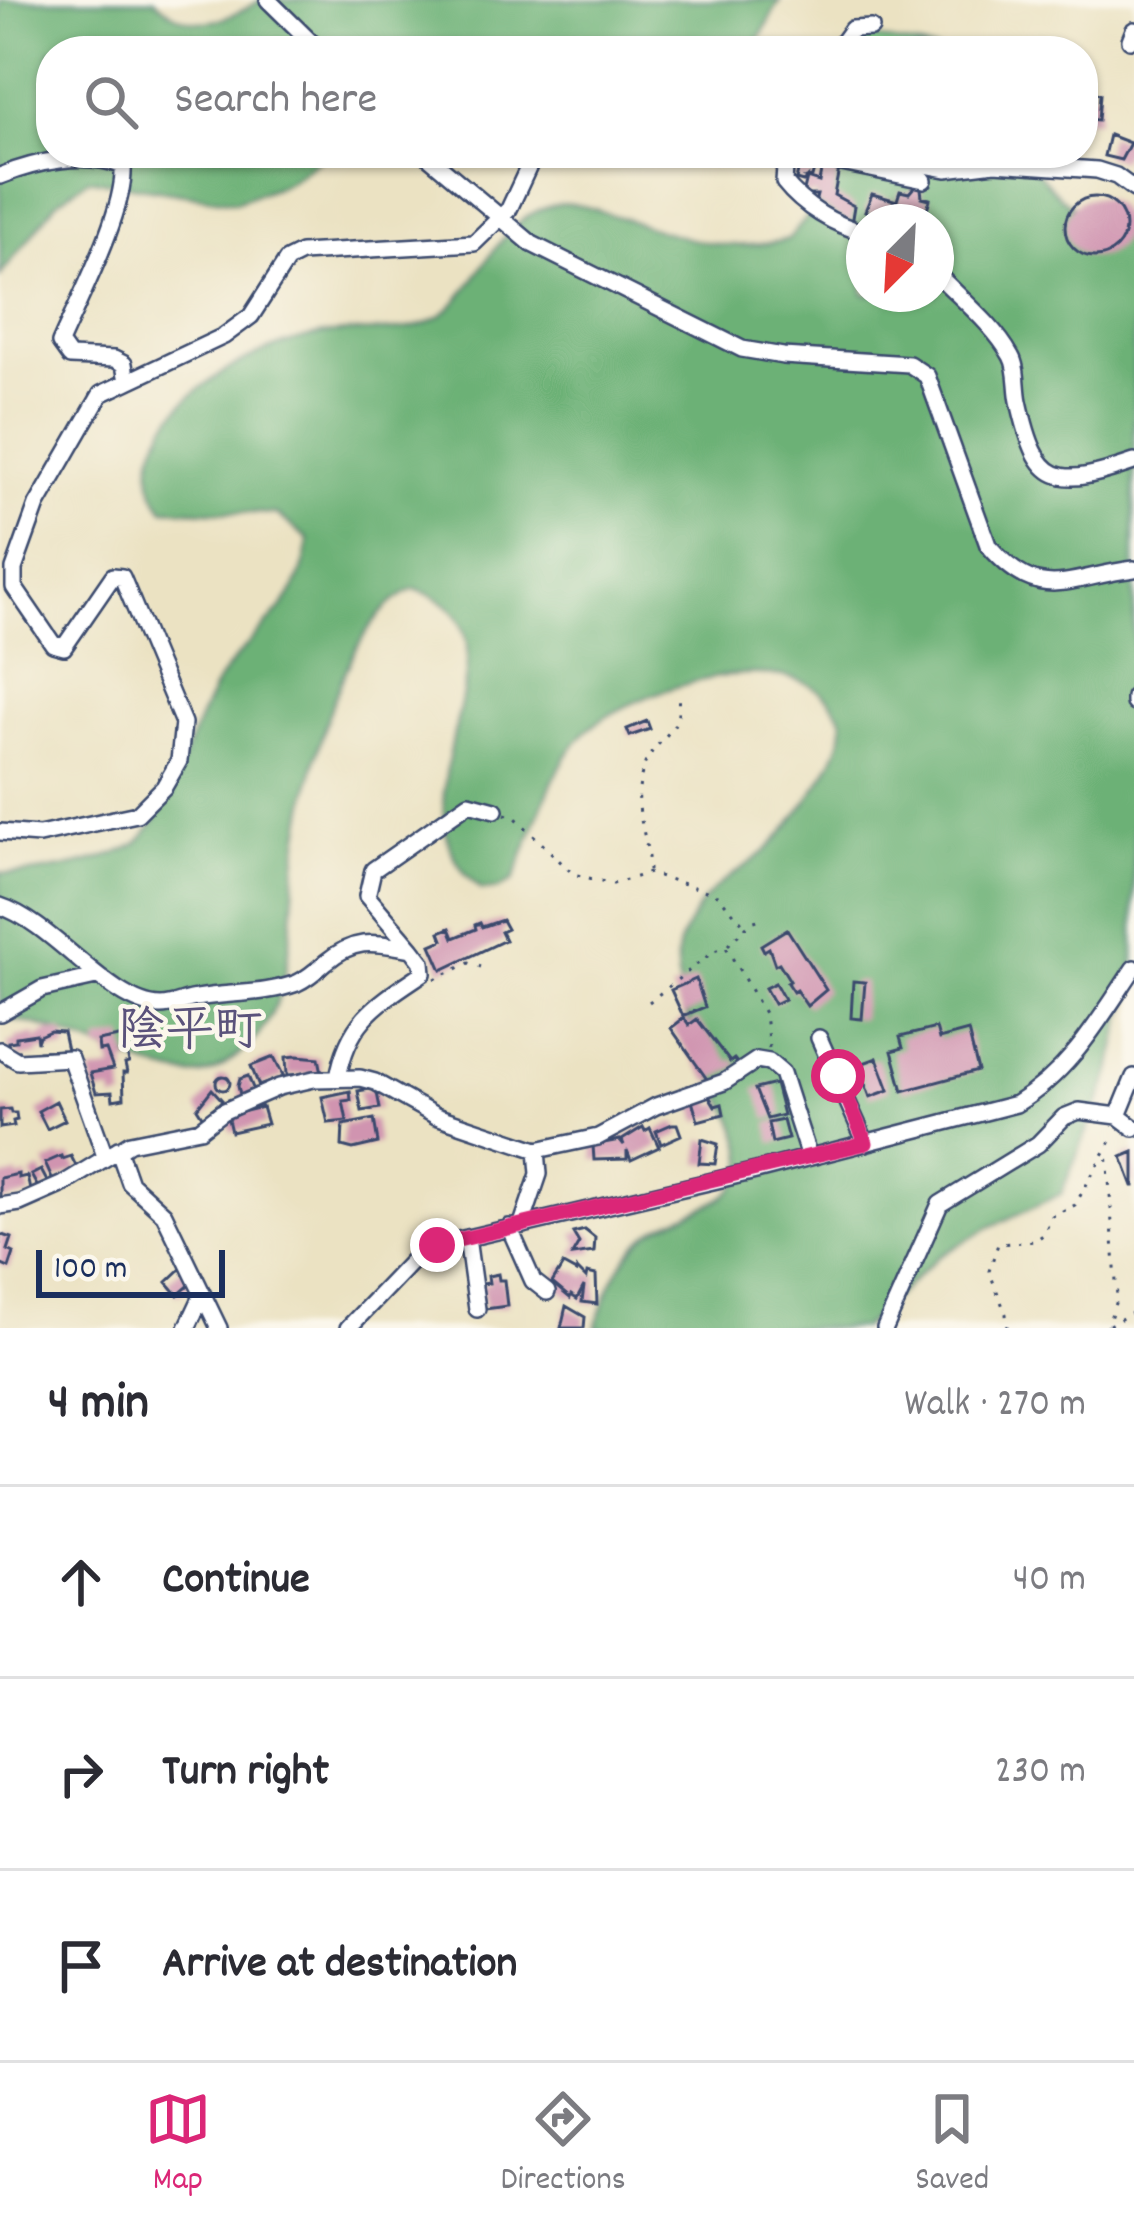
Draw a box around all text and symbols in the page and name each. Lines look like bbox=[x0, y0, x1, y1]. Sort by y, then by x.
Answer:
search box bbox=[36, 36, 1098, 168]
icon: search bbox=[78, 69, 144, 135]
text: Search here bbox=[174, 70, 377, 134]
north arrow bbox=[846, 204, 954, 312]
district label: 陰平町 bbox=[118, 1000, 262, 1069]
route start bbox=[811, 1049, 865, 1103]
route end bbox=[410, 1218, 464, 1272]
scale bar bbox=[36, 1244, 225, 1297]
text: 100 m bbox=[54, 1247, 127, 1294]
text: 4 min bbox=[48, 1370, 149, 1442]
text: Walk · 270 m bbox=[904, 1379, 1086, 1434]
icon: ahead bbox=[48, 1549, 114, 1615]
text: Continue bbox=[162, 1550, 310, 1614]
text: 40 m bbox=[1013, 1554, 1086, 1609]
icon: right bbox=[48, 1741, 114, 1807]
text: Turn right bbox=[162, 1742, 329, 1806]
text: 230 m bbox=[995, 1746, 1086, 1801]
icon: arrive bbox=[48, 1933, 114, 1999]
text: Arrive at destination bbox=[162, 1934, 517, 1998]
tab: Map bbox=[145, 2086, 211, 2205]
tab: Directions bbox=[501, 2086, 626, 2205]
tab: Saved bbox=[915, 2086, 989, 2205]

